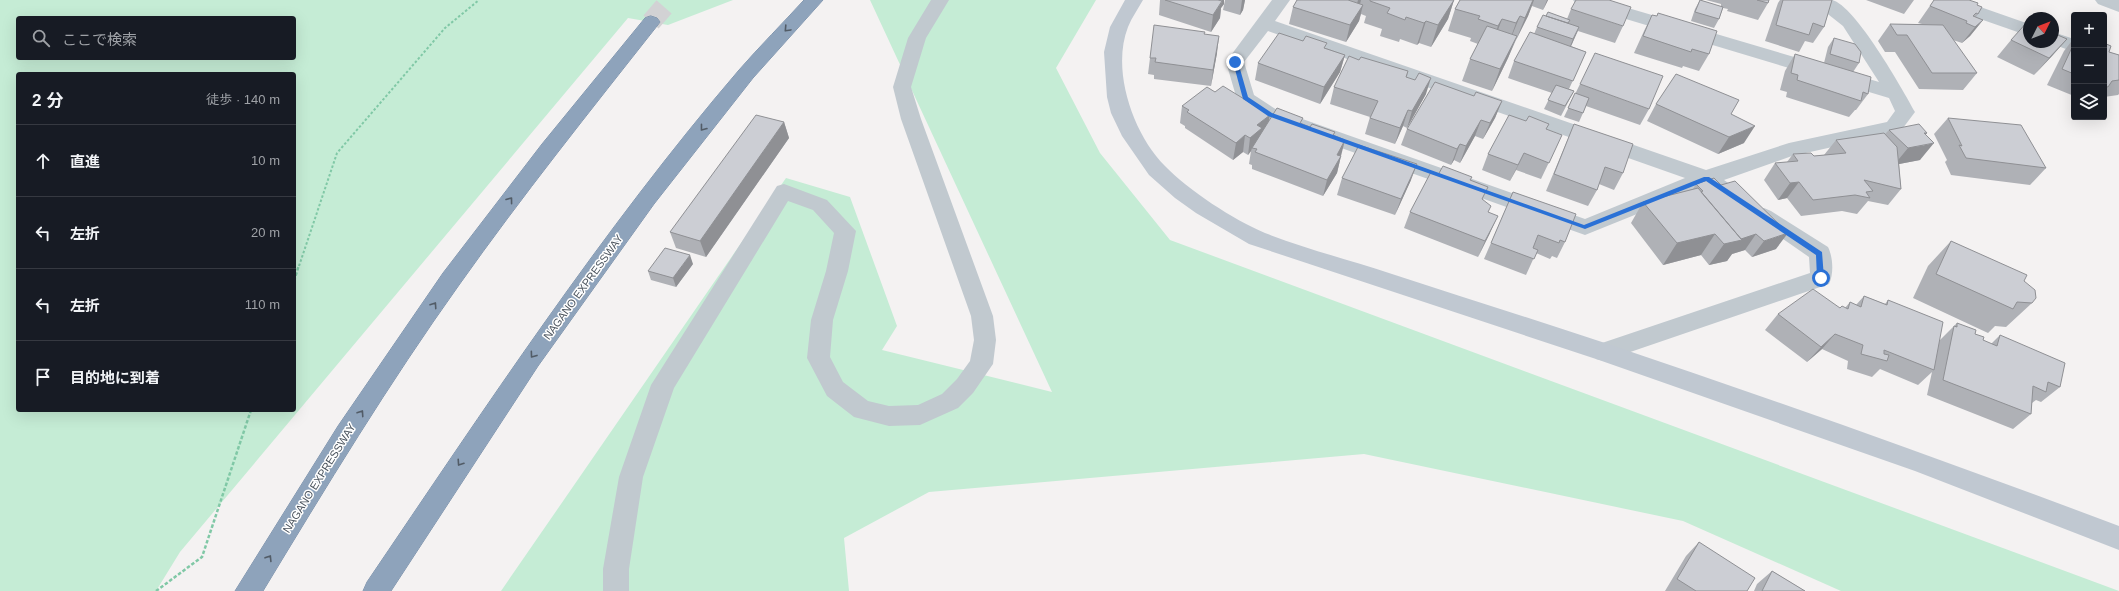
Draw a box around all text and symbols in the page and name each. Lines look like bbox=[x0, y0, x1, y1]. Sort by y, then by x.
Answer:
north arrow bbox=[2023, 12, 2059, 48]
map controls bbox=[2071, 12, 2107, 120]
button: + bbox=[2071, 12, 2107, 48]
search box bbox=[16, 16, 296, 60]
one-way arrow bbox=[784, 24, 792, 32]
icon: search bbox=[30, 27, 52, 49]
text: ここで検索 bbox=[62, 31, 137, 48]
button: − bbox=[2071, 48, 2107, 84]
route end bbox=[1226, 53, 1244, 71]
button: layers bbox=[2071, 84, 2107, 120]
text: 2 分 bbox=[32, 91, 63, 110]
text: 徒歩 · 140 m bbox=[206, 92, 280, 107]
one-way arrow bbox=[701, 123, 708, 130]
icon: ahead bbox=[32, 150, 54, 172]
text: 直進 bbox=[70, 153, 100, 170]
text: 10 m bbox=[251, 153, 280, 168]
one-way arrow bbox=[505, 197, 513, 204]
icon: left bbox=[32, 222, 54, 244]
text: 左折 bbox=[70, 225, 100, 242]
text: 20 m bbox=[251, 225, 280, 240]
street label: NAGANO EXPRESSWAY bbox=[541, 232, 625, 342]
route start bbox=[1812, 269, 1830, 287]
icon: left bbox=[32, 294, 54, 316]
text: 左折 bbox=[70, 297, 100, 314]
text: 110 m bbox=[245, 297, 280, 312]
one-way arrow bbox=[429, 302, 437, 309]
one-way arrow bbox=[530, 351, 538, 358]
icon: arrive bbox=[32, 366, 54, 388]
text: 目的地に到着 bbox=[70, 369, 160, 386]
one-way arrow bbox=[356, 410, 364, 417]
street label: NAGANO EXPRESSWAY bbox=[280, 421, 358, 535]
one-way arrow bbox=[457, 459, 465, 466]
one-way arrow bbox=[264, 555, 271, 562]

